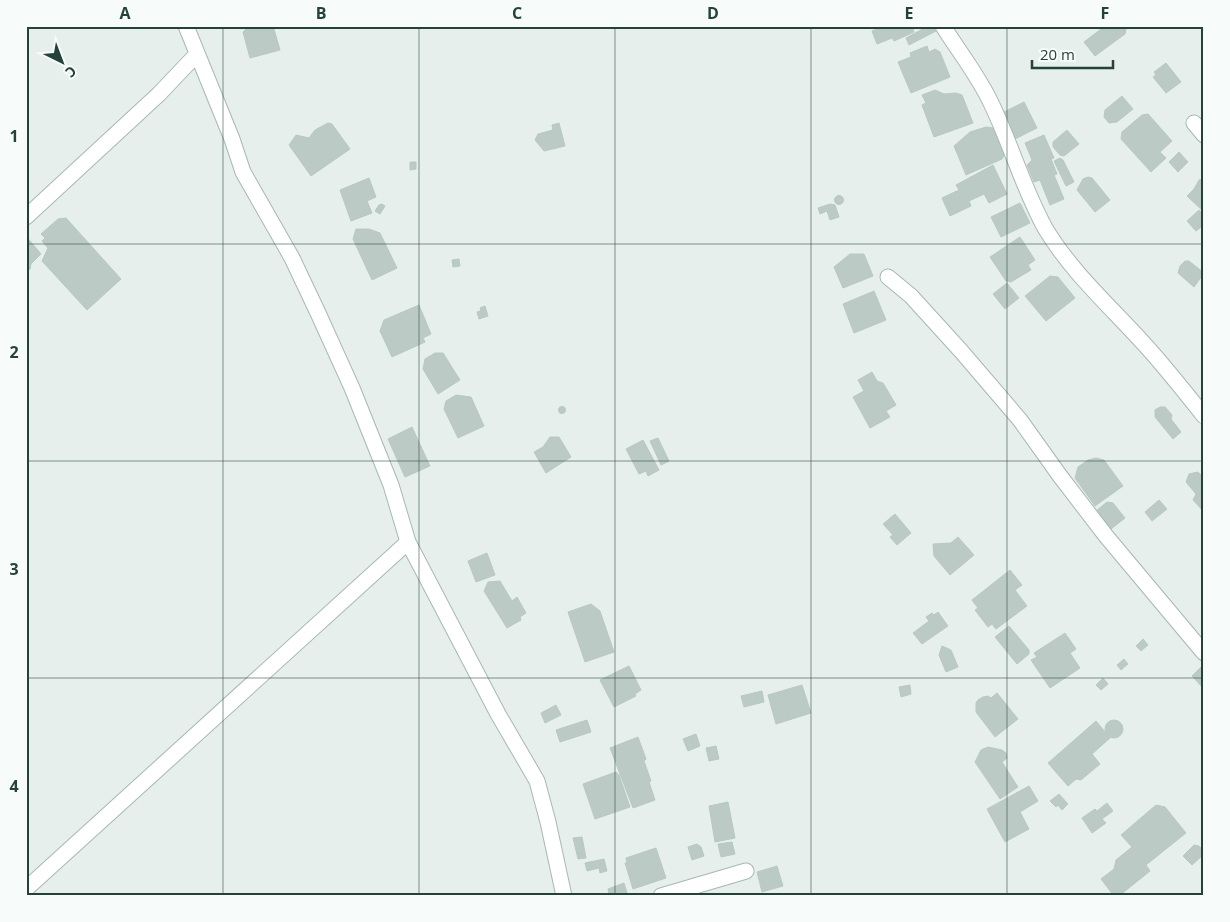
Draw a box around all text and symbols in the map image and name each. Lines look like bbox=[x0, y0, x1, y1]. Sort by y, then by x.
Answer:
text: A bbox=[119, 2, 131, 24]
text: B bbox=[316, 2, 326, 24]
text: C bbox=[512, 2, 522, 24]
text: D bbox=[707, 2, 719, 24]
text: E bbox=[905, 2, 914, 24]
text: F bbox=[1101, 2, 1109, 24]
north arrow bbox=[38, 38, 88, 88]
scale bar bbox=[1032, 38, 1114, 70]
text: 20 m bbox=[1040, 44, 1075, 64]
text: С bbox=[61, 62, 81, 82]
text: 1 bbox=[9, 125, 19, 147]
text: 2 bbox=[9, 341, 19, 363]
text: 3 bbox=[9, 558, 19, 580]
text: 4 bbox=[9, 775, 19, 797]

